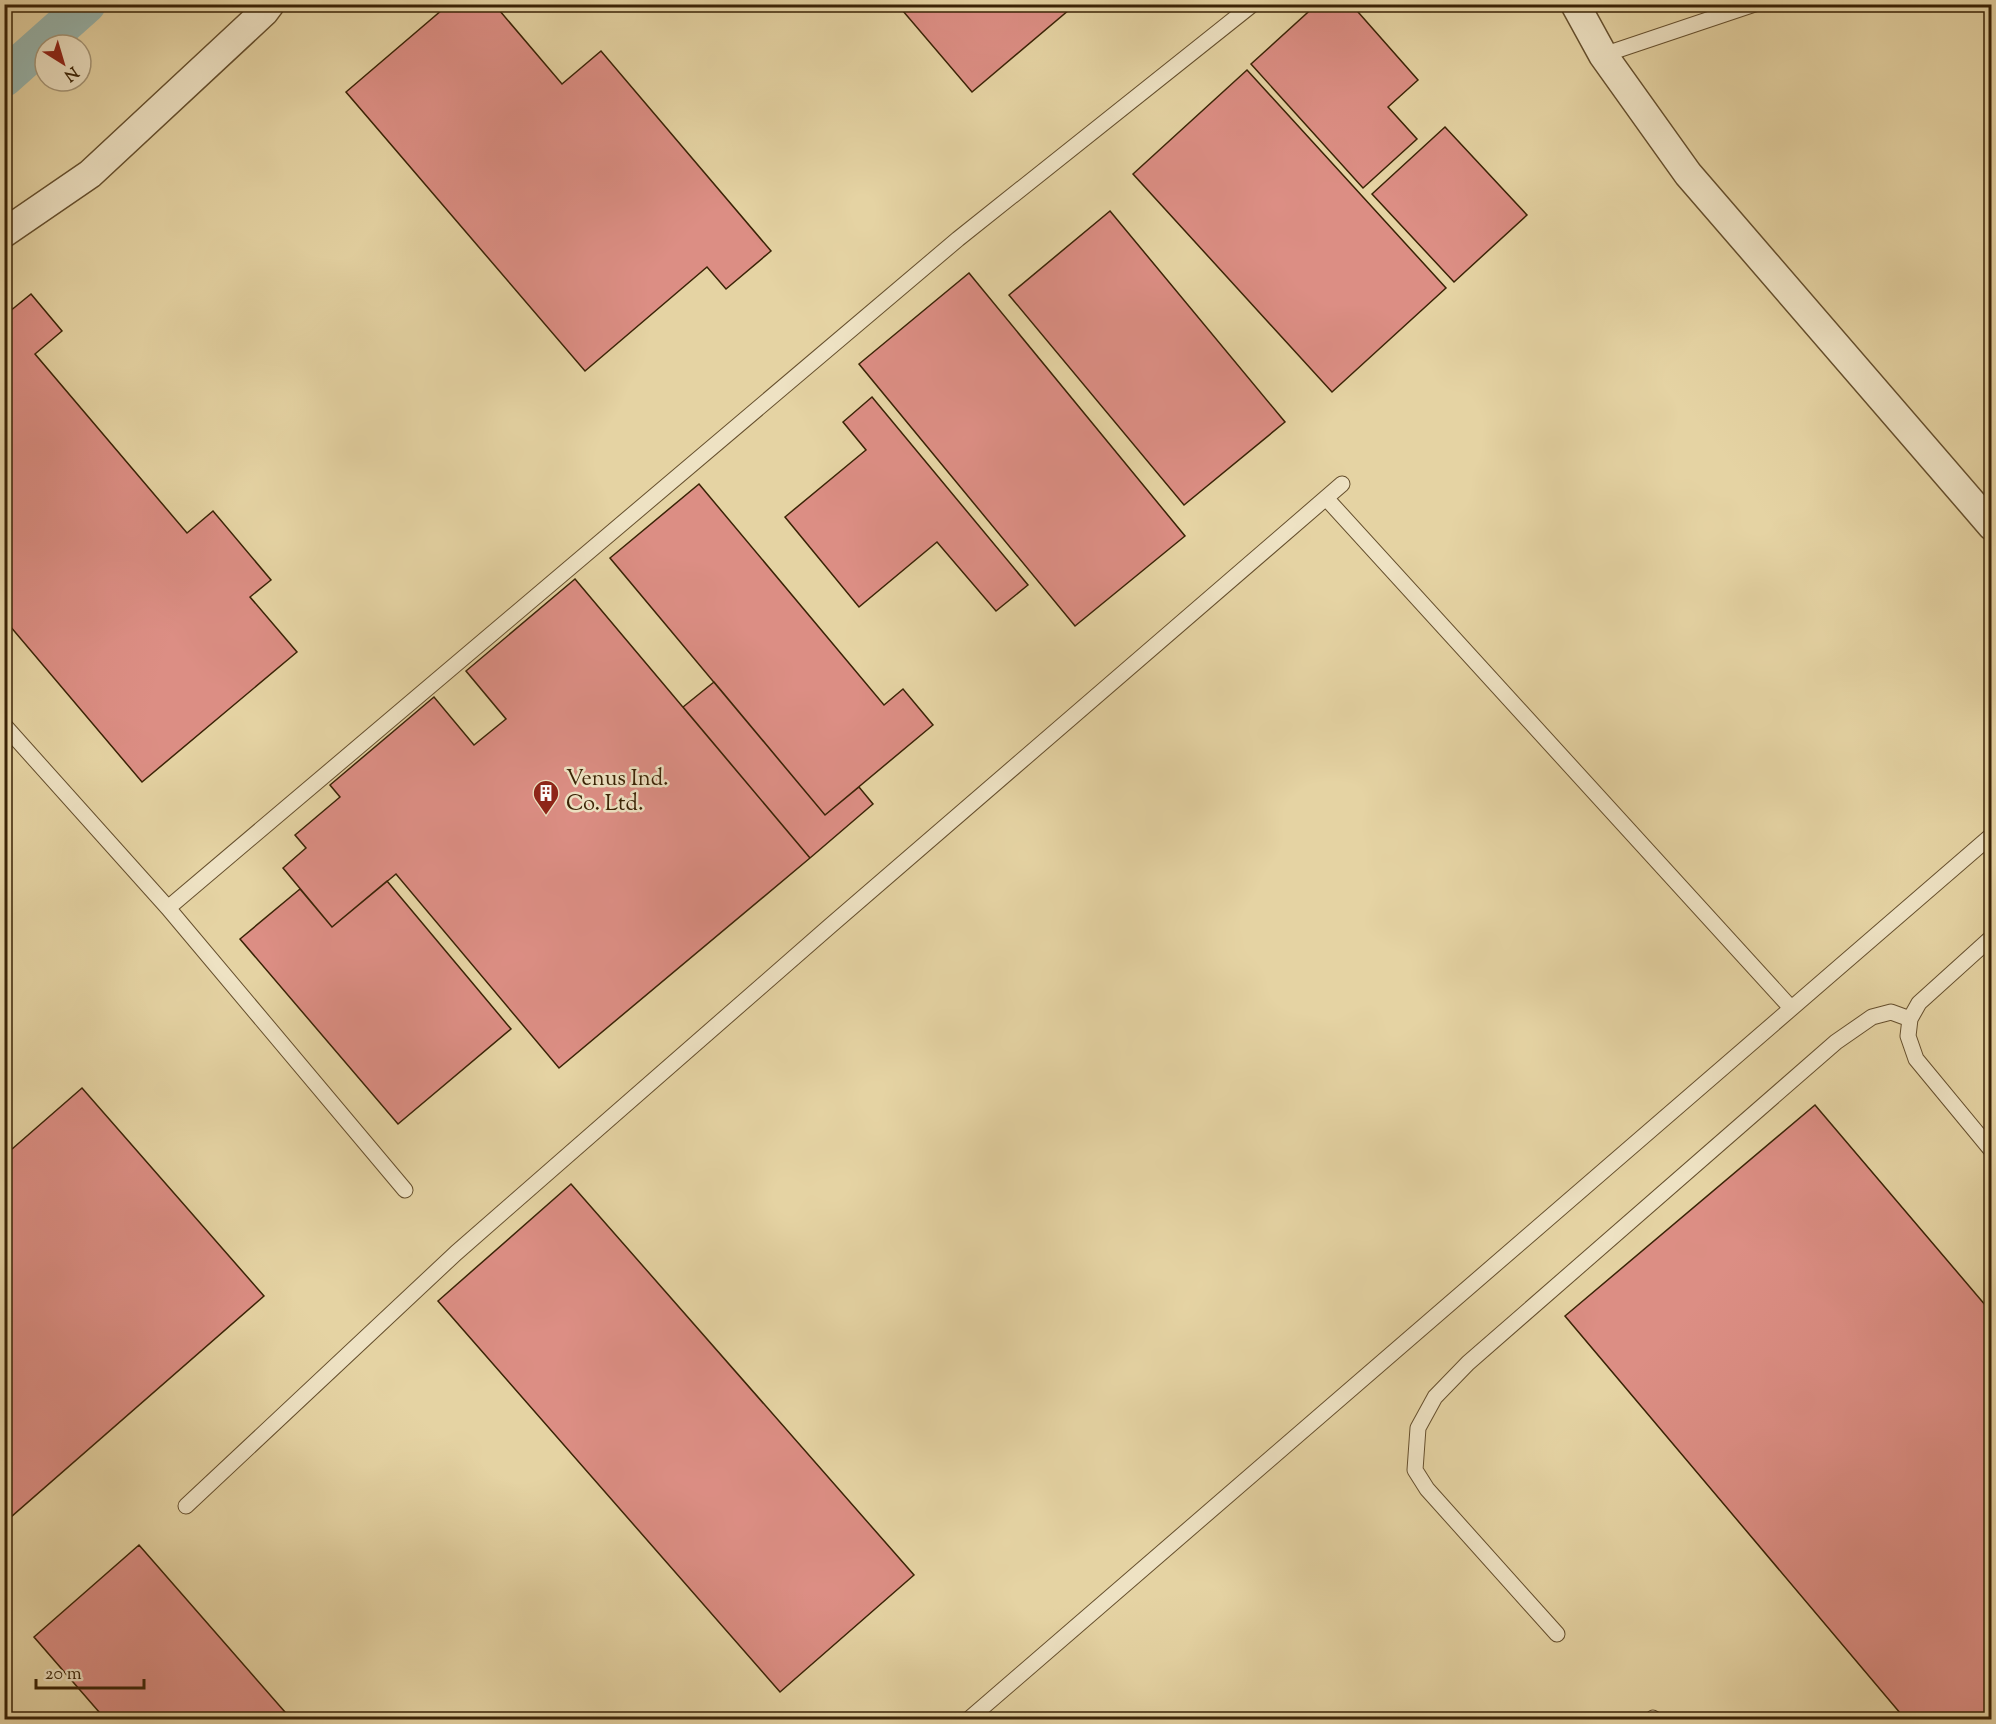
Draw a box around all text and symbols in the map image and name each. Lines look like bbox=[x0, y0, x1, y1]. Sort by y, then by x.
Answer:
north arrow bbox=[33, 33, 93, 93]
text: N bbox=[58, 60, 83, 86]
place label: Venus Ind. Co. Ltd. bbox=[566, 764, 669, 821]
building icon: Venus Ind. Co. Ltd. bbox=[531, 778, 561, 816]
scale bar bbox=[36, 1652, 144, 1690]
text: 20 m bbox=[45, 1662, 82, 1688]

